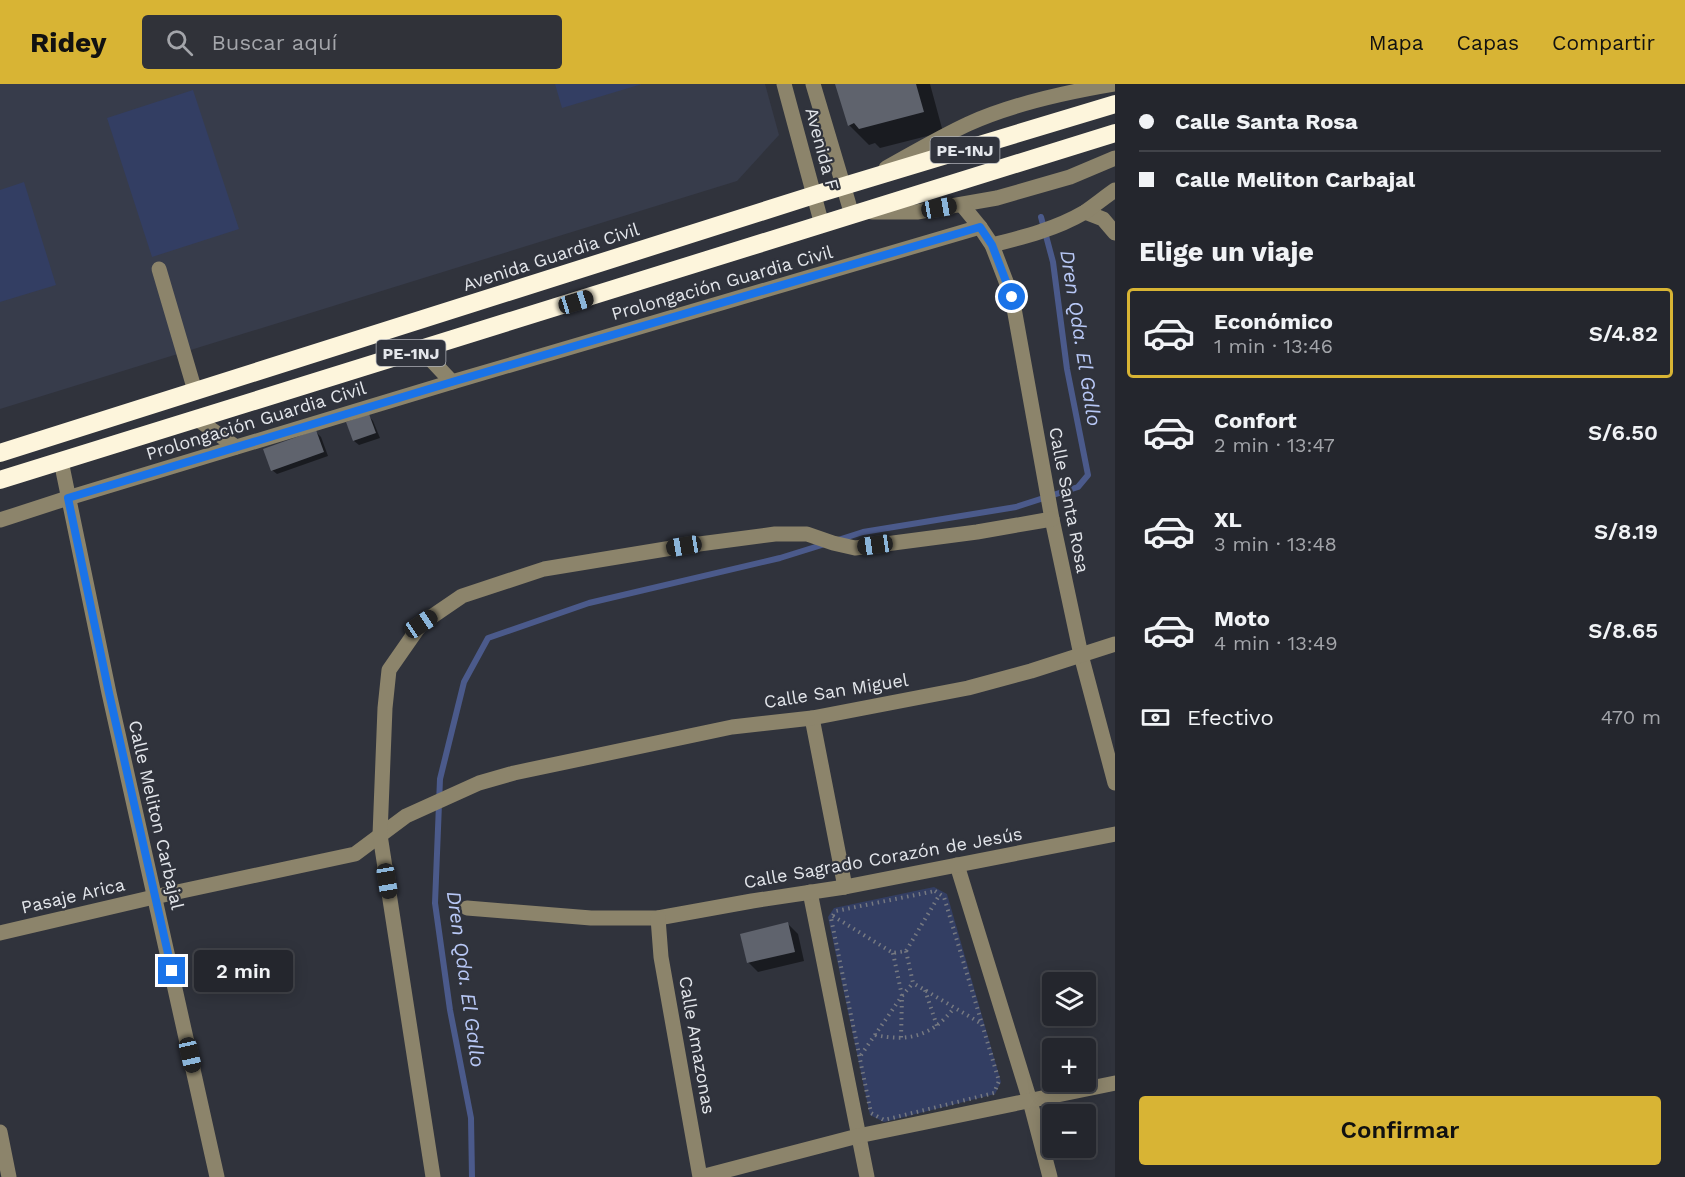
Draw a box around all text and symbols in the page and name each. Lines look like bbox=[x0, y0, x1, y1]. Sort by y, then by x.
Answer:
search box bbox=[142, 15, 562, 69]
text: Ridey bbox=[30, 26, 106, 59]
icon: search bbox=[163, 26, 196, 59]
text: Buscar aquí bbox=[211, 30, 337, 55]
text: Mapa bbox=[1369, 30, 1424, 55]
text: Capas bbox=[1457, 30, 1519, 55]
text: Compartir bbox=[1552, 30, 1655, 55]
street label: Avenida F bbox=[801, 105, 844, 193]
text: Calle Santa Rosa bbox=[1175, 109, 1358, 134]
road number: PE-1NJ bbox=[930, 137, 1000, 163]
text: Calle Meliton Carbajal bbox=[1175, 167, 1415, 192]
car bbox=[920, 196, 958, 220]
street label: Avenida Guardia Civil bbox=[460, 218, 642, 295]
text: Elige un viaje bbox=[1139, 236, 1314, 268]
street label: Prolongación Guardia Civil bbox=[609, 241, 835, 324]
water label: Dren Qda. El Gallo bbox=[1055, 248, 1107, 428]
route start bbox=[998, 283, 1025, 310]
car bbox=[556, 288, 596, 316]
icon: car bbox=[1142, 306, 1196, 360]
text: Económico bbox=[1214, 309, 1333, 334]
text: S/4.82 bbox=[1589, 321, 1658, 346]
text: 1 min · 13:46 bbox=[1214, 334, 1333, 358]
road number: PE-1NJ bbox=[376, 340, 446, 366]
street label: Prolongación Guardia Civil bbox=[143, 377, 369, 464]
icon: car bbox=[1142, 405, 1196, 459]
text: Confort bbox=[1214, 408, 1297, 433]
text: S/6.50 bbox=[1588, 420, 1658, 445]
street label: Calle Santa Rosa bbox=[1045, 425, 1094, 575]
text: 2 min · 13:47 bbox=[1214, 433, 1335, 457]
icon: car bbox=[1142, 504, 1196, 558]
text: XL bbox=[1214, 507, 1242, 532]
text: S/8.19 bbox=[1594, 519, 1658, 544]
text: 3 min · 13:48 bbox=[1214, 532, 1337, 556]
car bbox=[665, 534, 703, 558]
car bbox=[856, 534, 894, 556]
icon: car bbox=[1142, 603, 1196, 657]
car bbox=[401, 606, 441, 642]
text: Moto bbox=[1214, 606, 1270, 631]
text: S/8.65 bbox=[1588, 618, 1658, 643]
text: 4 min · 13:49 bbox=[1214, 631, 1338, 655]
street label: Calle San Miguel bbox=[762, 669, 910, 712]
icon: cash bbox=[1139, 701, 1172, 734]
text: Efectivo bbox=[1187, 705, 1274, 730]
text: 470 m bbox=[1601, 705, 1661, 729]
street label: Calle Meliton Carbajal bbox=[124, 718, 189, 912]
street label: Calle Sagrado Corazón de Jesús bbox=[742, 823, 1024, 892]
car bbox=[375, 862, 399, 900]
street label: Pasaje Arica bbox=[19, 873, 127, 918]
water label: Dren Qda. El Gallo bbox=[442, 889, 490, 1069]
callout: 2 min bbox=[193, 950, 292, 992]
route end bbox=[158, 957, 185, 984]
text: 2 min bbox=[216, 959, 271, 983]
map controls bbox=[1042, 972, 1096, 1158]
button: layers bbox=[1042, 972, 1096, 1026]
street label: Calle Amazonas bbox=[675, 974, 720, 1116]
car bbox=[177, 1035, 203, 1075]
button: + bbox=[1042, 1038, 1096, 1092]
button: Confirmar bbox=[1139, 1096, 1661, 1165]
button: − bbox=[1042, 1104, 1096, 1158]

